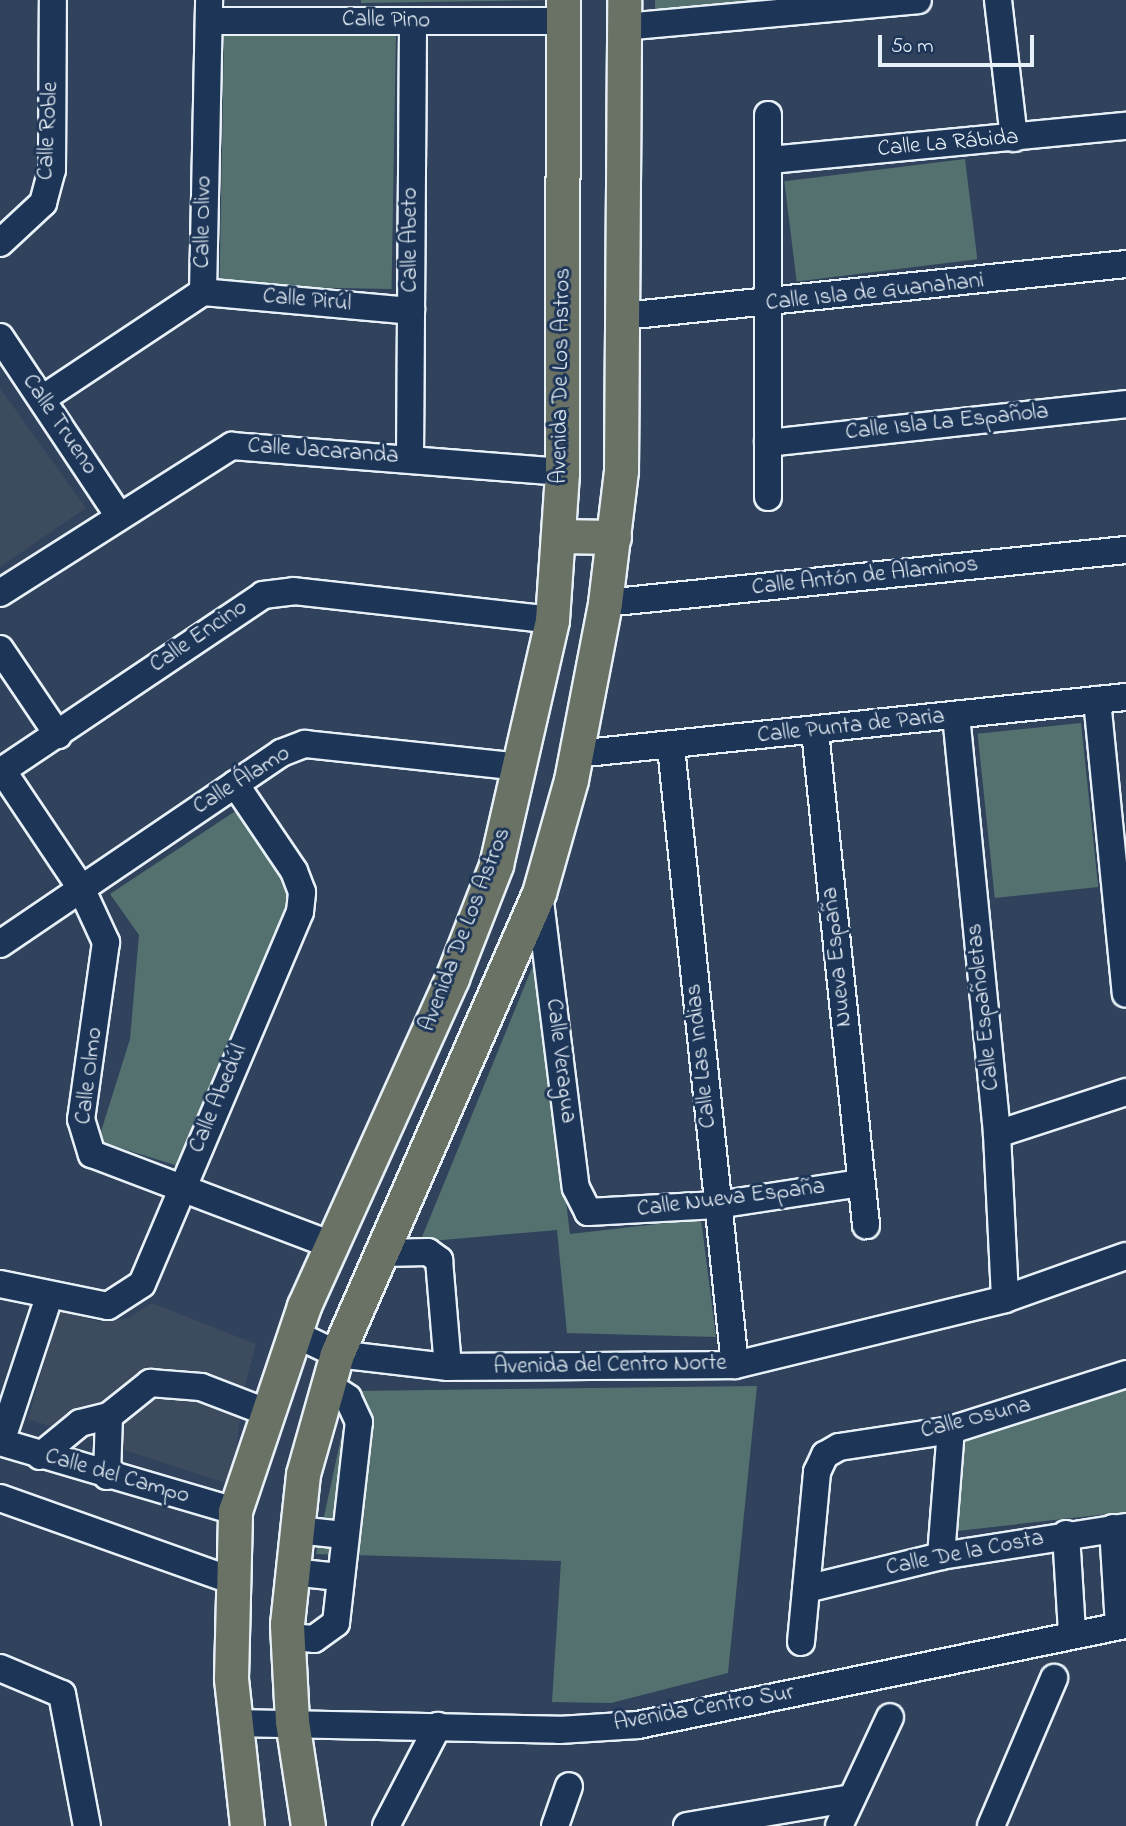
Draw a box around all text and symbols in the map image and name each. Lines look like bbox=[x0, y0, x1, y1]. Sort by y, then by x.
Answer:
street label: Calle Pino bbox=[342, 6, 430, 36]
scale bar bbox=[881, 21, 1037, 65]
text: 50 m bbox=[891, 32, 934, 62]
street label: Calle Roble bbox=[33, 81, 65, 181]
street label: Calle La Rábida bbox=[876, 124, 1020, 164]
street label: Calle Olivo bbox=[189, 175, 219, 269]
street label: Calle Abeto bbox=[397, 187, 425, 293]
street label: Avenida De Los Astros bbox=[546, 268, 578, 484]
street label: Calle Isla de Guanahani bbox=[764, 268, 986, 318]
street label: Calle Pirúl bbox=[261, 283, 353, 319]
street label: Calle Trueno bbox=[15, 369, 103, 481]
street label: Calle Isla La Española bbox=[844, 399, 1050, 447]
street label: Calle Jacaranda bbox=[247, 433, 399, 471]
street label: Calle Antón de Alaminos bbox=[750, 551, 980, 603]
street label: Calle Encino bbox=[145, 594, 253, 680]
street label: Calle Punta de Paria bbox=[756, 703, 946, 751]
street label: Calle Álamo bbox=[188, 740, 296, 822]
street label: Avenida De Los Astros bbox=[414, 824, 518, 1036]
street label: Nueva España bbox=[817, 886, 859, 1028]
street label: Calle Españoletas bbox=[961, 922, 1007, 1092]
street label: Calle Las Indias bbox=[681, 982, 723, 1130]
street label: Calle Veragua bbox=[539, 997, 581, 1125]
street label: Calle Olmo bbox=[70, 1026, 110, 1126]
street label: Calle Abedúl bbox=[184, 1041, 254, 1157]
street label: Calle Nueva España bbox=[635, 1174, 827, 1224]
street label: Avenida del Centro Norte bbox=[493, 1350, 727, 1382]
street label: Calle Osuna bbox=[918, 1392, 1034, 1446]
street label: Calle del Campo bbox=[42, 1443, 192, 1511]
street label: Calle De la Costa bbox=[884, 1525, 1046, 1583]
street label: Avenida Centro Sur bbox=[612, 1680, 796, 1738]

